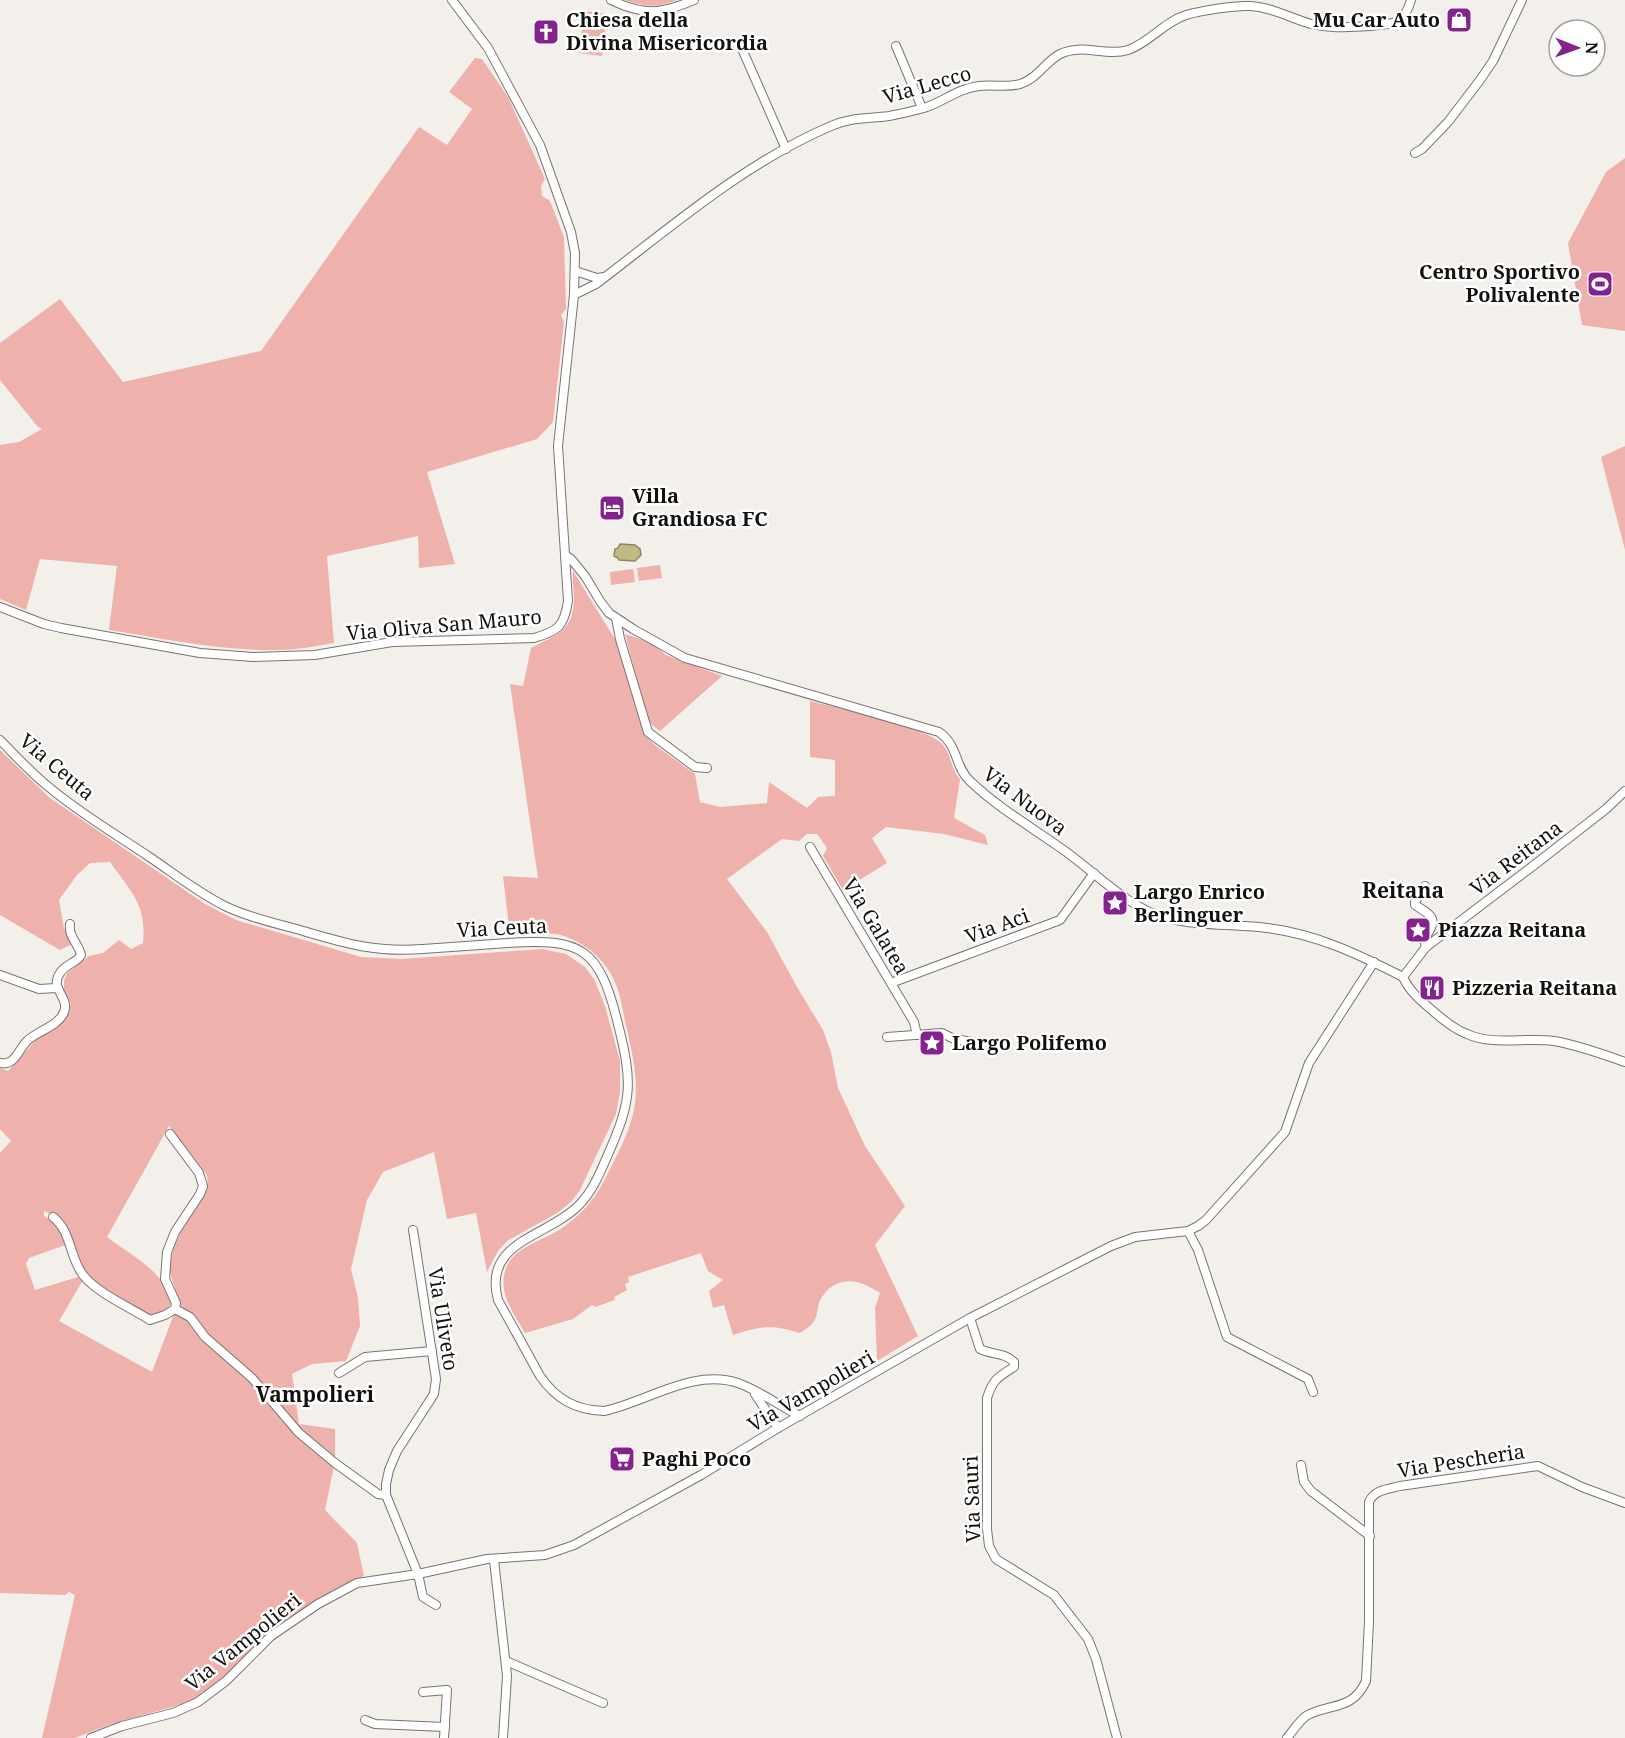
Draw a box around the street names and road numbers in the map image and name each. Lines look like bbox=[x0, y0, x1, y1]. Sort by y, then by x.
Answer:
street label: Via Lecco bbox=[880, 59, 974, 110]
street label: Via Oliva San Mauro bbox=[345, 603, 543, 646]
street label: Via Ceuta bbox=[14, 727, 101, 806]
street label: Via Nuova bbox=[978, 760, 1073, 841]
street label: Via Reitana bbox=[1464, 814, 1567, 901]
street label: Via Galatea bbox=[837, 872, 916, 979]
street label: Via Aci bbox=[961, 901, 1033, 950]
street label: Via Ceuta bbox=[456, 912, 548, 943]
street label: Via Uliveto bbox=[422, 1265, 465, 1372]
street label: Via Vampolieri bbox=[743, 1343, 879, 1438]
street label: Via Pescheria bbox=[1395, 1437, 1526, 1484]
street label: Via Sauri bbox=[956, 1454, 987, 1543]
street label: Via Vampolieri bbox=[179, 1586, 307, 1697]

